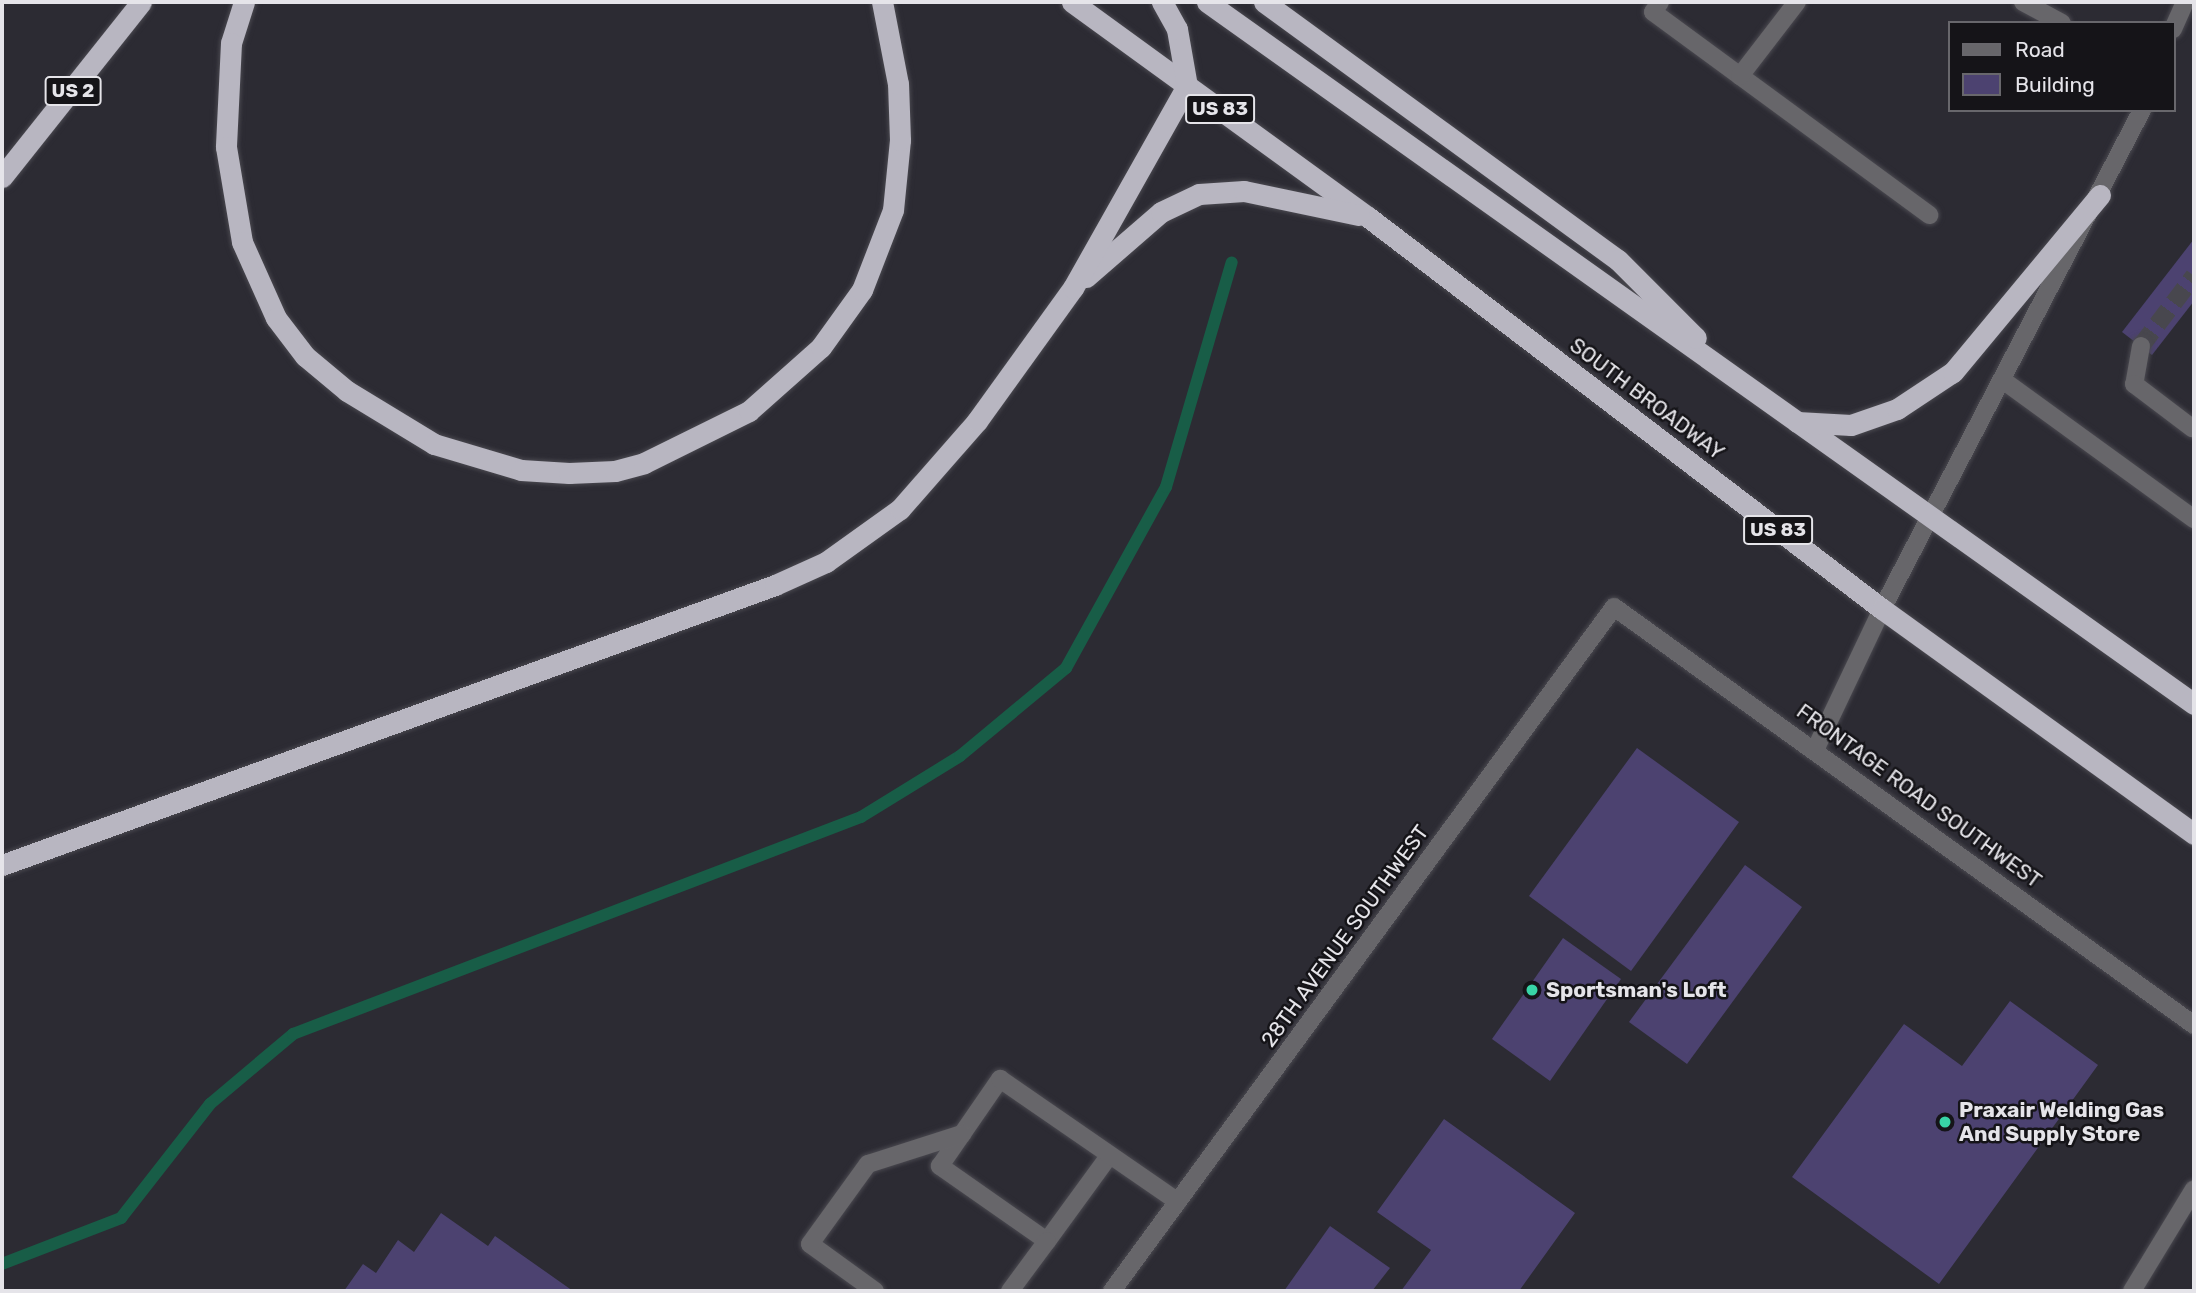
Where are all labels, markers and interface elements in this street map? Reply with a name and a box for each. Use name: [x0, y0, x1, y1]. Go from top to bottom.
legend: [1948, 21, 2175, 112]
text: Road: [2015, 37, 2065, 62]
text: Building: [2015, 72, 2095, 97]
road number: US 2: [43, 76, 103, 106]
road number: US 83: [1185, 94, 1255, 124]
street label: SOUTH BROADWAY: [1565, 333, 1729, 465]
road number: US 83: [1743, 514, 1813, 545]
street label: FRONTAGE ROAD SOUTHWEST: [1792, 699, 2046, 893]
street label: 28TH AVENUE SOUTHWEST: [1256, 820, 1434, 1052]
place label: Sportsman's Loft: [1546, 977, 1727, 1003]
marker: Sportsman's Loft: [1524, 982, 1540, 998]
place label: Praxair Welding Gas And Supply Store: [1959, 1097, 2165, 1147]
marker: Praxair Welding Gas And Supply Store: [1937, 1114, 1953, 1130]

